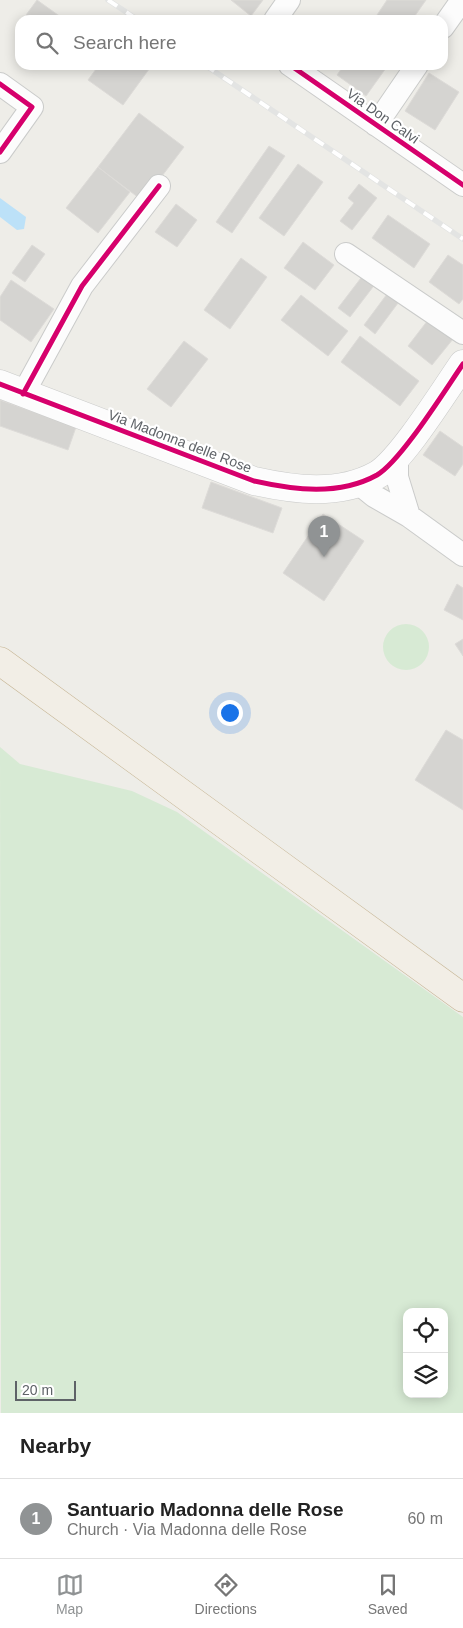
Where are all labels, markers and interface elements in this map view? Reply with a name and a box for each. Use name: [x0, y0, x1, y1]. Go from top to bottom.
search box: [15, 15, 448, 70]
icon: search: [33, 29, 61, 57]
text: Search here: [73, 32, 177, 53]
street label: Via Don Calvi: [344, 85, 422, 147]
street label: Via Madonna delle Rose: [106, 406, 254, 476]
pin: 1: [308, 516, 340, 557]
your location: [217, 700, 243, 726]
map controls: [403, 1308, 448, 1398]
button: locate: [403, 1308, 448, 1353]
button: layers: [403, 1353, 448, 1398]
scale bar: [15, 1378, 76, 1401]
text: 20 m: [22, 1382, 53, 1398]
text: Nearby: [20, 1434, 91, 1457]
text: Santuario Madonna delle Rose: [67, 1499, 344, 1520]
text: 1: [32, 1510, 40, 1527]
text: 60 m: [407, 1510, 443, 1527]
text: Church · Via Madonna delle Rose: [67, 1521, 307, 1538]
tab: Map: [56, 1571, 84, 1617]
tab: Directions: [195, 1571, 257, 1617]
tab: Saved: [368, 1571, 407, 1617]

